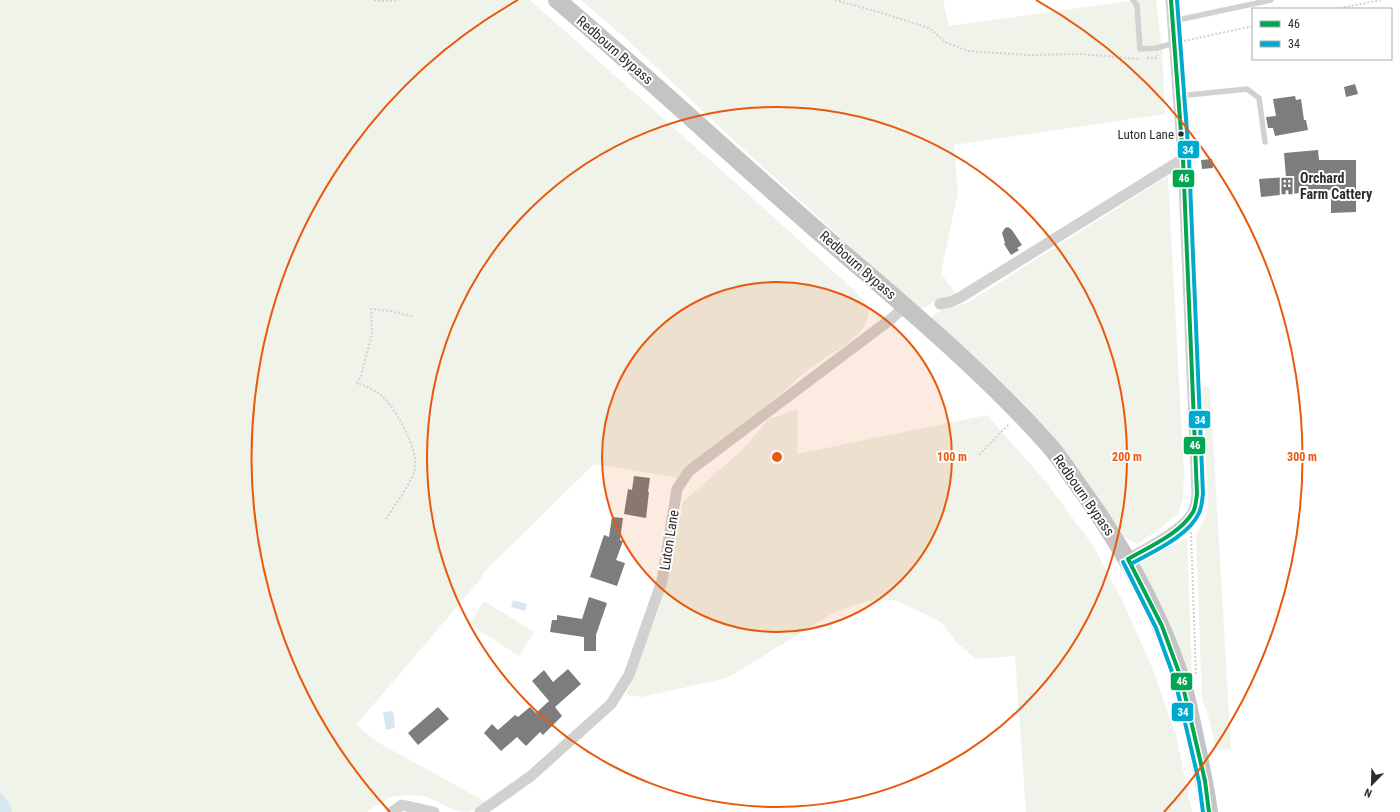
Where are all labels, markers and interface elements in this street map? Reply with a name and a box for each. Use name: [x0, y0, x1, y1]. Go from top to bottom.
legend: [1252, 8, 1392, 60]
street label: Redbourn Bypass: [574, 13, 656, 87]
text: 46: [1288, 17, 1300, 31]
text: 34: [1288, 37, 1300, 51]
place label: Luton Lane: [1117, 127, 1174, 142]
marker: Luton Lane: [1176, 129, 1186, 139]
line badge: 34: [1177, 140, 1200, 159]
text: 34: [1182, 144, 1194, 157]
line badge: 46: [1172, 169, 1195, 188]
place label: Orchard Farm Cattery: [1300, 170, 1373, 202]
text: 46: [1178, 172, 1190, 185]
building icon: Orchard Farm Cattery: [1277, 176, 1297, 196]
street label: Redbourn Bypass: [817, 228, 899, 302]
line badge: 34: [1188, 410, 1211, 429]
text: 34: [1194, 414, 1206, 427]
line badge: 46: [1183, 436, 1206, 455]
text: 46: [1189, 439, 1201, 452]
centre of rings: [770, 450, 784, 464]
text: 100 m: [937, 450, 967, 464]
text: 200 m: [1112, 450, 1142, 464]
text: 300 m: [1287, 450, 1317, 464]
street label: Redbourn Bypass: [1050, 451, 1118, 539]
street label: Luton Lane: [656, 508, 682, 571]
line badge: 46: [1170, 672, 1193, 691]
text: 46: [1176, 675, 1188, 688]
line badge: 34: [1171, 702, 1194, 722]
text: 34: [1177, 706, 1189, 719]
north arrow: [1352, 764, 1392, 804]
text: N: [1362, 785, 1374, 800]

